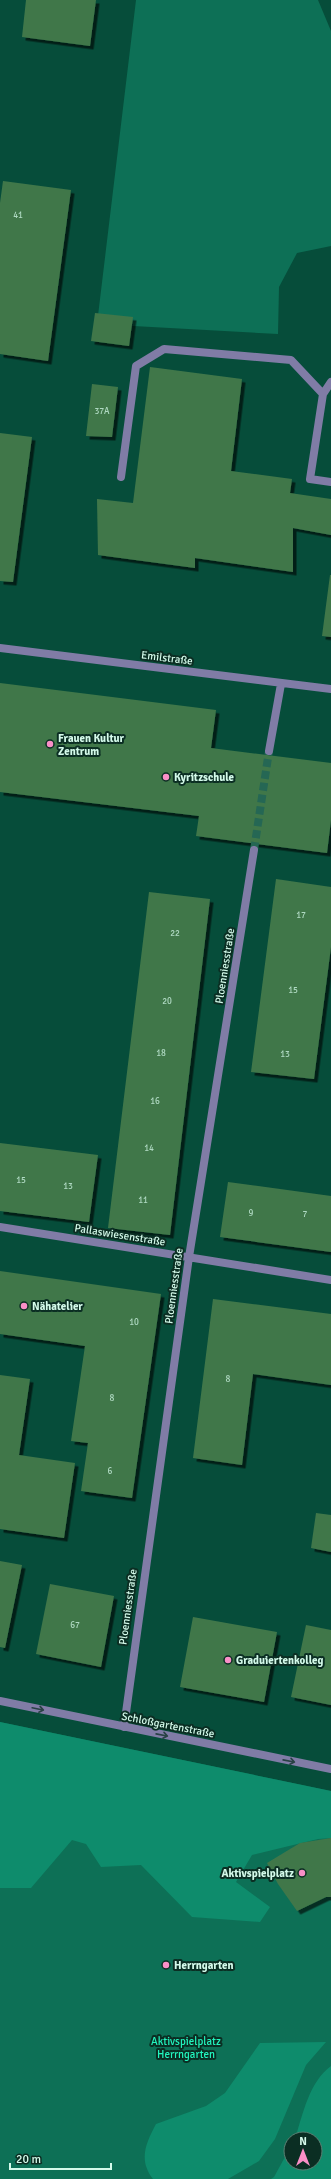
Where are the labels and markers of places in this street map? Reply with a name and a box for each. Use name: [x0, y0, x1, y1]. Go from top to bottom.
place label: Frauen Kultur Zentrum: [58, 732, 125, 758]
marker: Frauen Kultur Zentrum: [45, 739, 55, 749]
place label: Kyritzschule: [174, 771, 235, 784]
marker: Kyritzschule: [161, 772, 171, 782]
place label: Nähatelier: [32, 1300, 83, 1313]
marker: Nähatelier: [19, 1301, 29, 1311]
place label: Graduiertenkolleg: [236, 1654, 323, 1667]
marker: Graduiertenkolleg: [223, 1655, 233, 1665]
place label: Aktivspielplatz: [221, 1867, 294, 1880]
marker: Aktivspielplatz: [297, 1868, 307, 1878]
place label: Herrngarten: [174, 1959, 234, 1972]
marker: Herrngarten: [161, 1960, 171, 1970]

